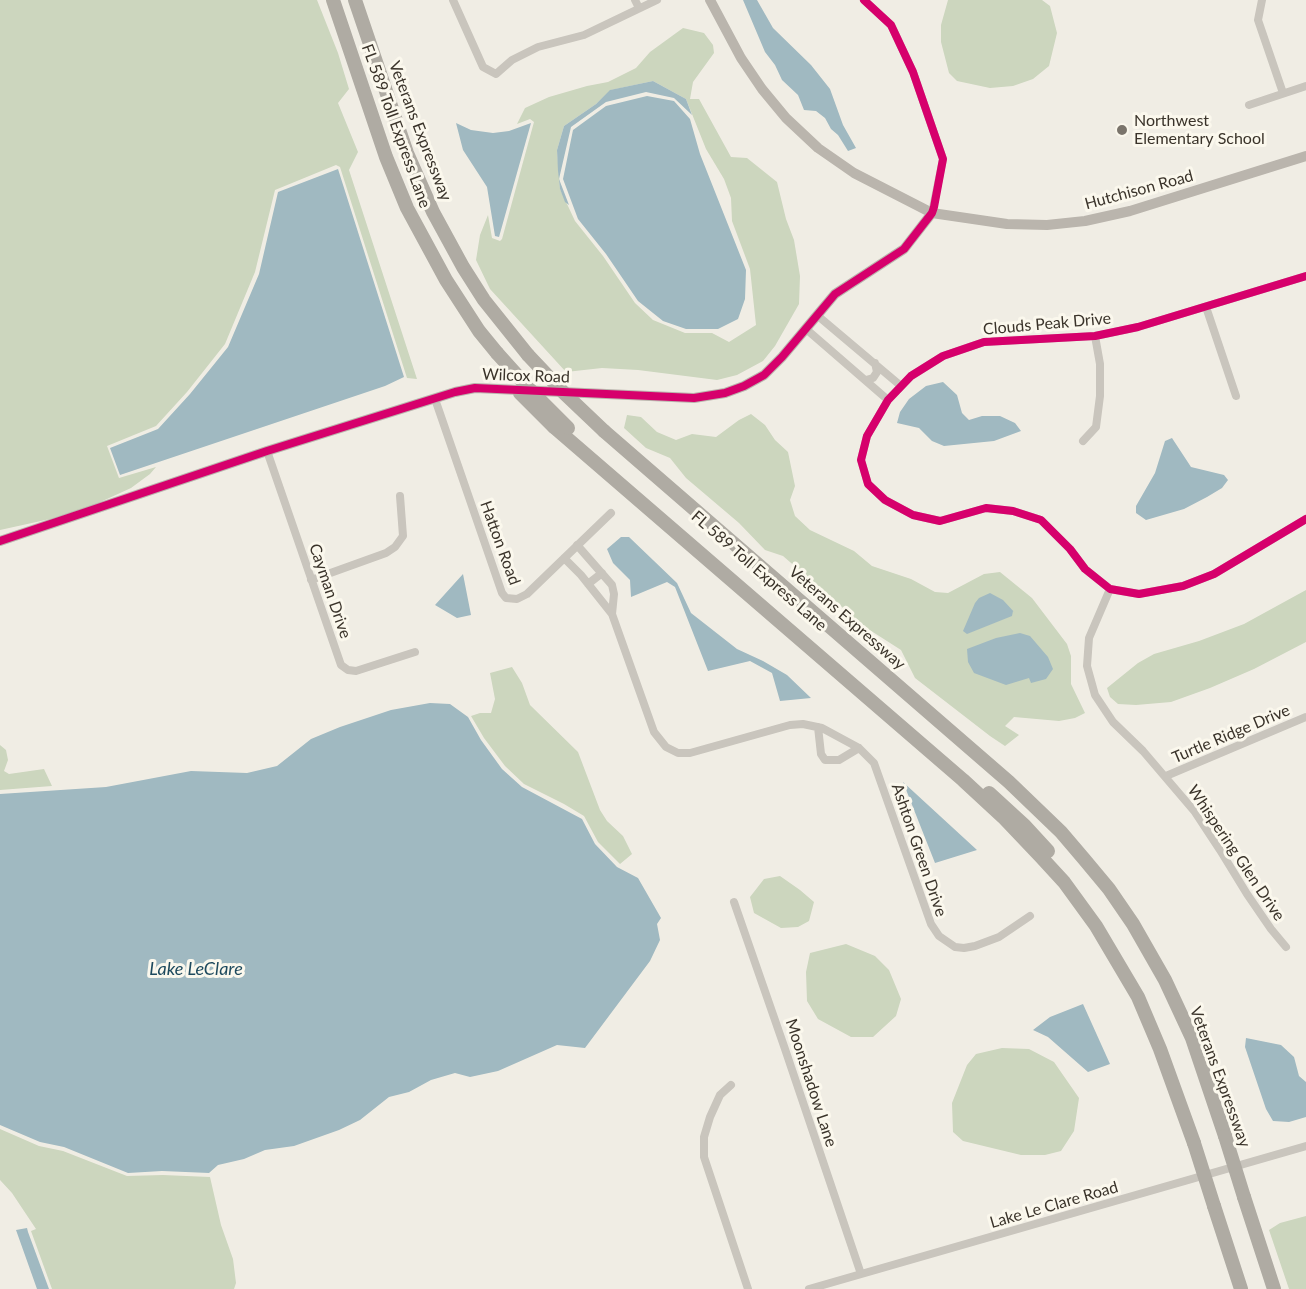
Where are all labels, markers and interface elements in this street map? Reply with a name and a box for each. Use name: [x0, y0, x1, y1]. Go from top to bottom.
street label: FL 589 Toll Express Lane: [357, 41, 435, 211]
street label: Veterans Expressway: [384, 58, 456, 204]
place label: Northwest Elementary School: [1134, 111, 1265, 149]
marker: Northwest Elementary School: [1115, 123, 1129, 137]
street label: Hutchison Road: [1083, 166, 1195, 214]
street label: Clouds Peak Drive: [982, 309, 1112, 339]
street label: Wilcox Road: [482, 365, 570, 387]
street label: Hatton Road: [476, 498, 524, 588]
street label: FL 589 Toll Express Lane: [687, 507, 831, 635]
street label: Cayman Drive: [305, 541, 355, 641]
street label: Veterans Expressway: [785, 562, 909, 674]
street label: Turtle Ridge Drive: [1169, 701, 1293, 767]
street label: Ashton Green Drive: [887, 781, 951, 919]
street label: Whispering Glen Drive: [1183, 781, 1289, 925]
water label: Lake LeClare: [149, 958, 243, 980]
street label: Veterans Expressway: [1186, 1004, 1254, 1150]
street label: Moonshadow Lane: [781, 1016, 841, 1150]
street label: Lake Le Clare Road: [988, 1178, 1120, 1232]

